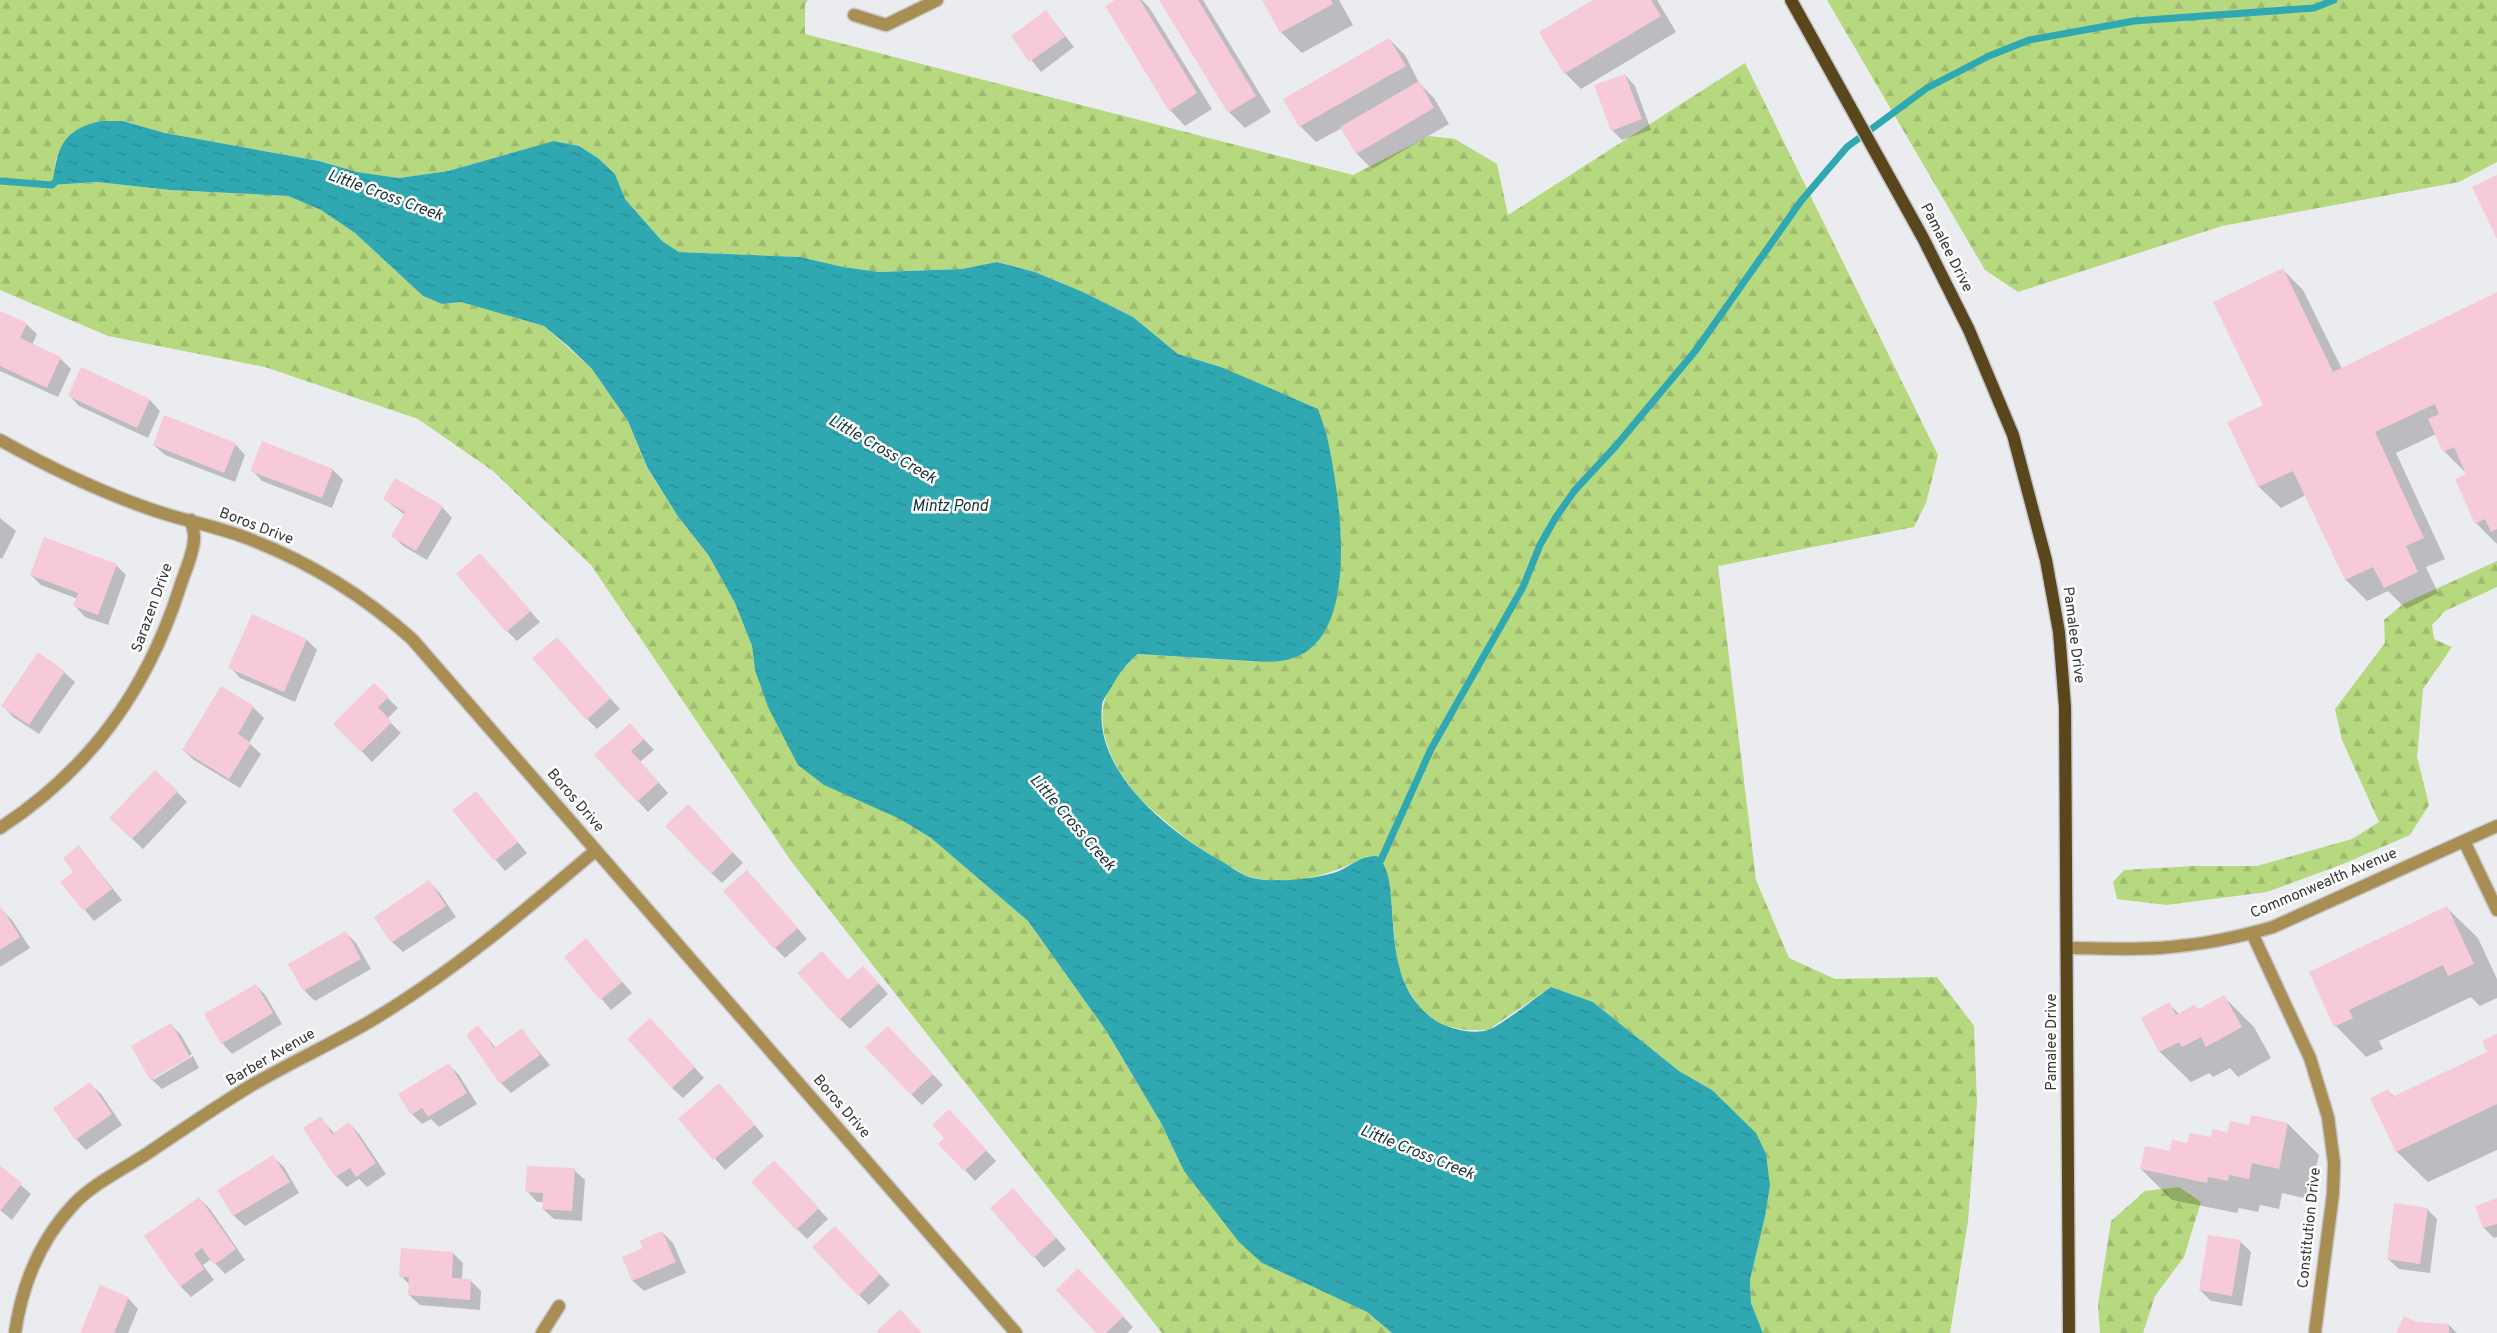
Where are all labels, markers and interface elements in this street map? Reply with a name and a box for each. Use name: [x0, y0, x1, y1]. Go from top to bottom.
water label: Little Cross Creek: [325, 166, 446, 226]
street label: Pamalee Drive: [1915, 200, 1977, 296]
water label: Little Cross Creek: [825, 411, 940, 489]
water label: Mintz Pond: [912, 497, 989, 517]
street label: Boros Drive: [216, 504, 296, 550]
street label: Sarazen Drive: [128, 561, 178, 655]
street label: Pamalee Drive: [2058, 586, 2088, 684]
street label: Boros Drive: [542, 765, 608, 837]
water label: Little Cross Creek: [1025, 771, 1120, 876]
street label: Commonwealth Avenue: [2248, 844, 2400, 924]
street label: Pamalee Drive: [2043, 993, 2062, 1091]
street label: Barber Avenue: [223, 1025, 319, 1091]
street label: Boros Drive: [808, 1071, 874, 1143]
water label: Little Cross Creek: [1357, 1121, 1478, 1185]
street label: Constitution Drive: [2294, 1167, 2326, 1289]

